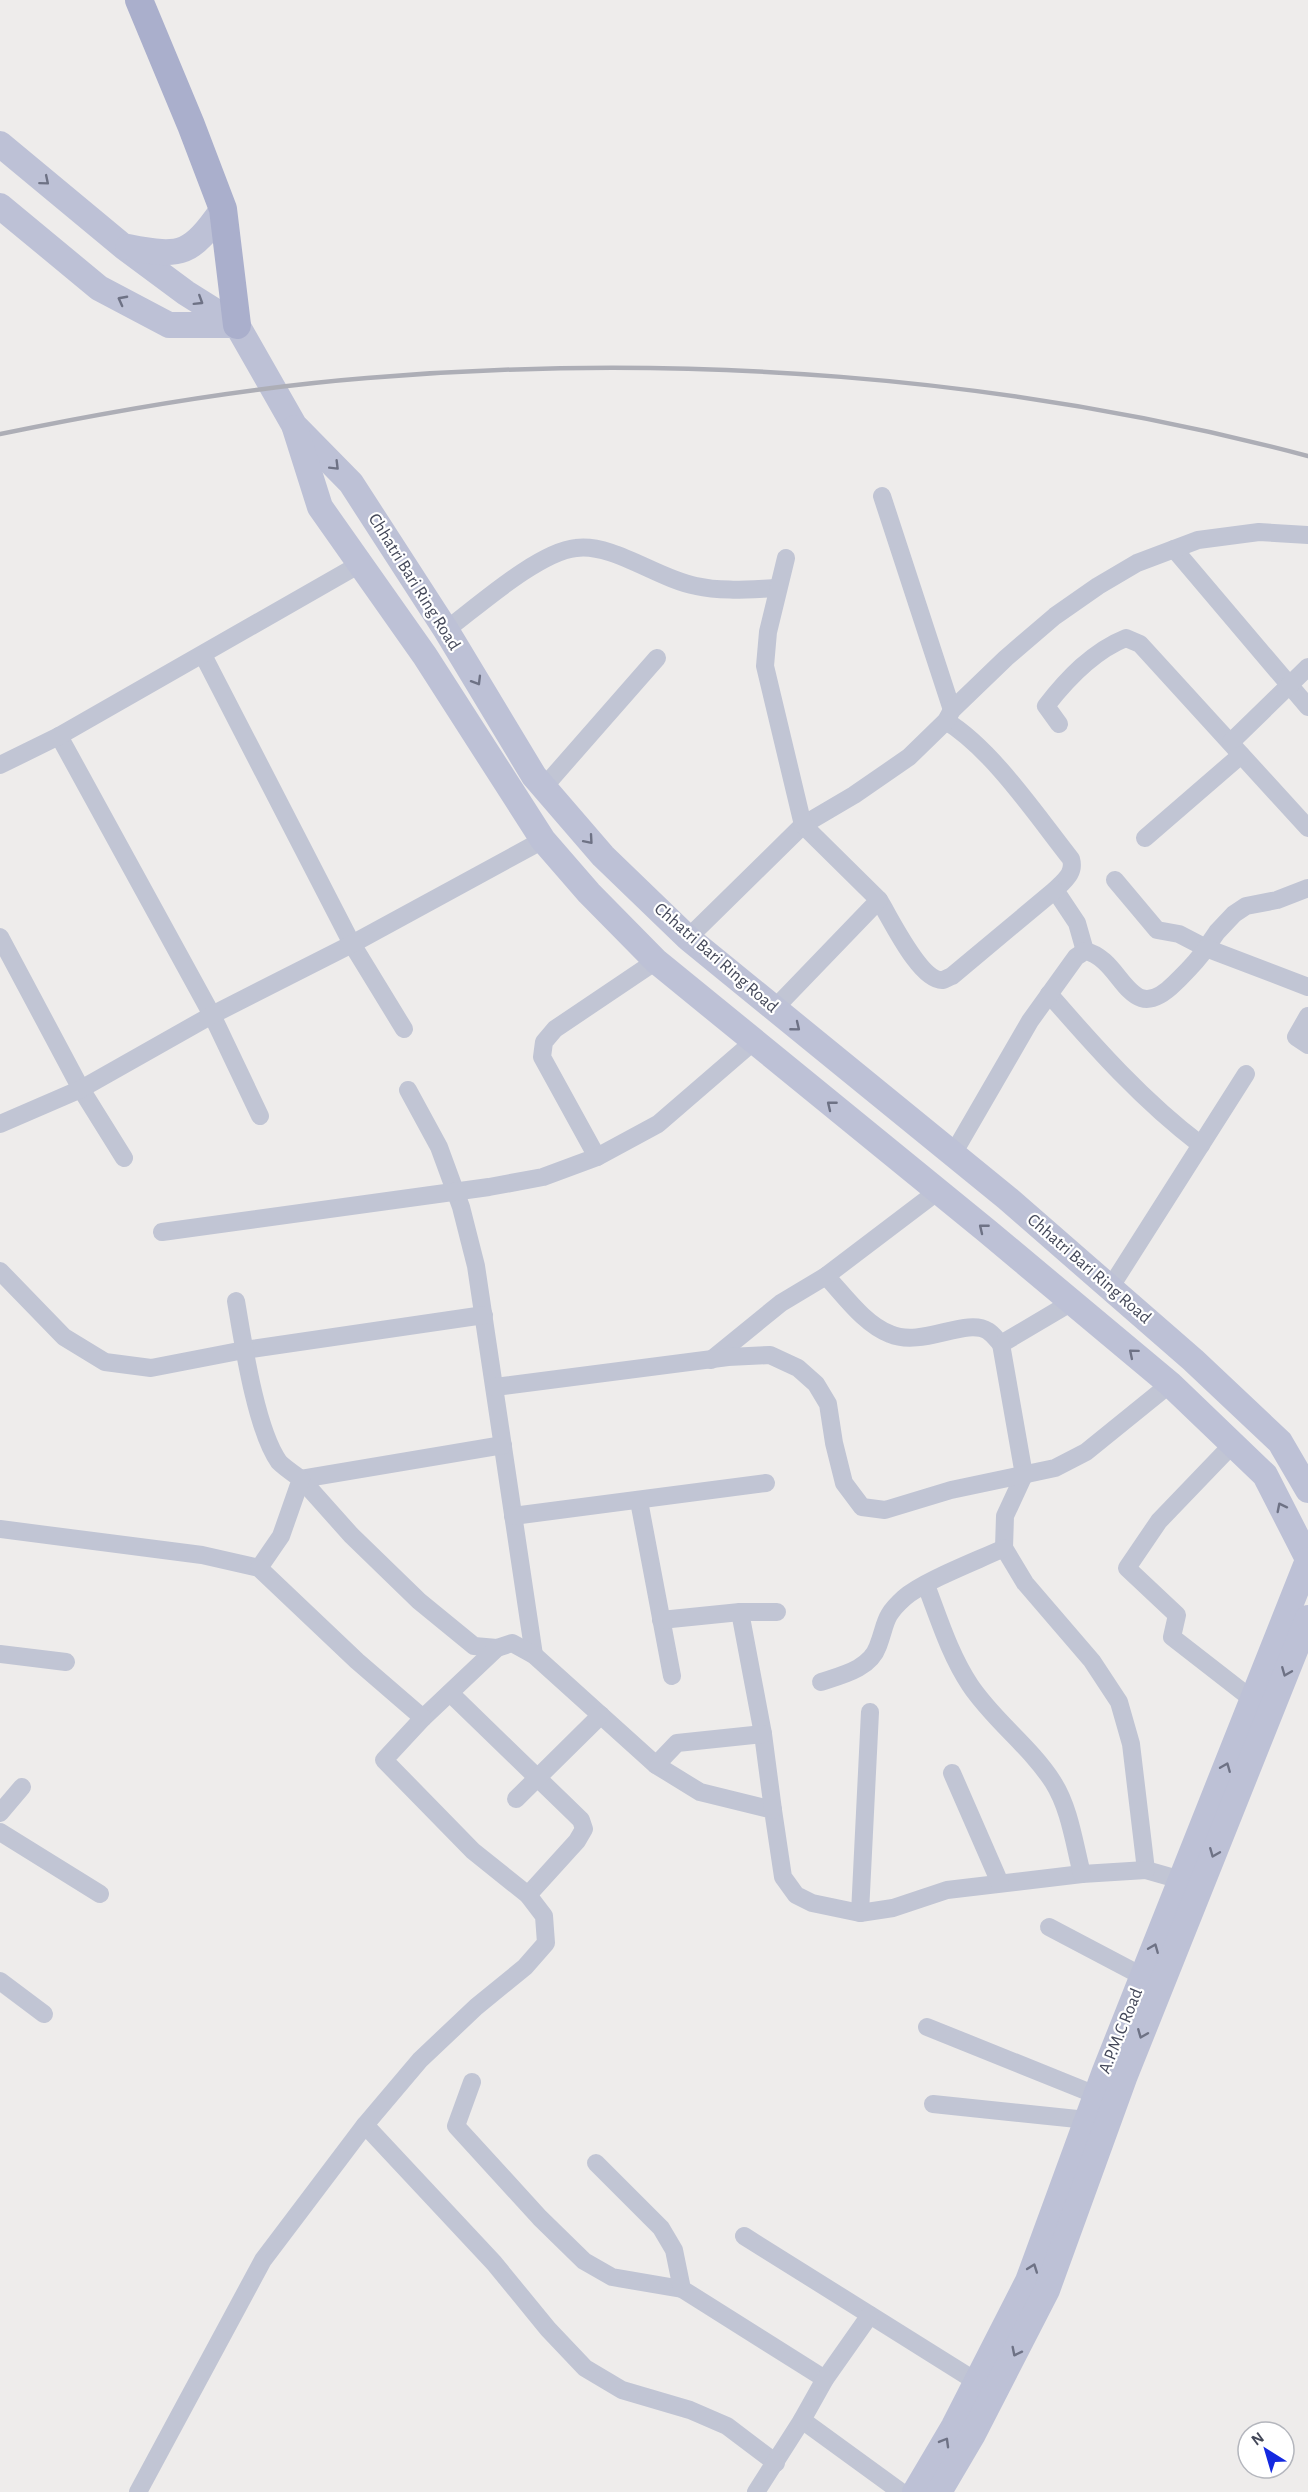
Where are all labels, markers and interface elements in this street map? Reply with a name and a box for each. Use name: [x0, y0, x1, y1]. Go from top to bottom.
one-way arrow: [38, 174, 49, 185]
one-way arrow: [193, 294, 203, 306]
one-way arrow: [118, 296, 128, 307]
one-way arrow: [328, 460, 339, 470]
street label: Chhatri Bari Ring Road: [365, 510, 463, 654]
one-way arrow: [469, 675, 481, 685]
one-way arrow: [582, 833, 593, 844]
street label: Chhatri Bari Ring Road: [651, 900, 781, 1016]
one-way arrow: [789, 1019, 800, 1030]
one-way arrow: [827, 1101, 838, 1112]
street label: Chhatri Bari Ring Road: [1024, 1211, 1154, 1327]
one-way arrow: [979, 1224, 990, 1235]
one-way arrow: [1128, 1349, 1139, 1360]
one-way arrow: [1277, 1502, 1289, 1513]
one-way arrow: [1281, 1666, 1293, 1677]
one-way arrow: [1219, 1762, 1231, 1773]
one-way arrow: [1209, 1847, 1221, 1858]
one-way arrow: [1147, 1943, 1159, 1954]
street label: A.P.M.C Road: [1096, 1986, 1146, 2076]
one-way arrow: [1137, 2028, 1149, 2039]
one-way arrow: [1026, 2263, 1038, 2274]
one-way arrow: [1012, 2345, 1023, 2356]
north arrow: [1236, 2420, 1296, 2480]
text: N: [1248, 2429, 1267, 2449]
one-way arrow: [937, 2438, 949, 2448]

